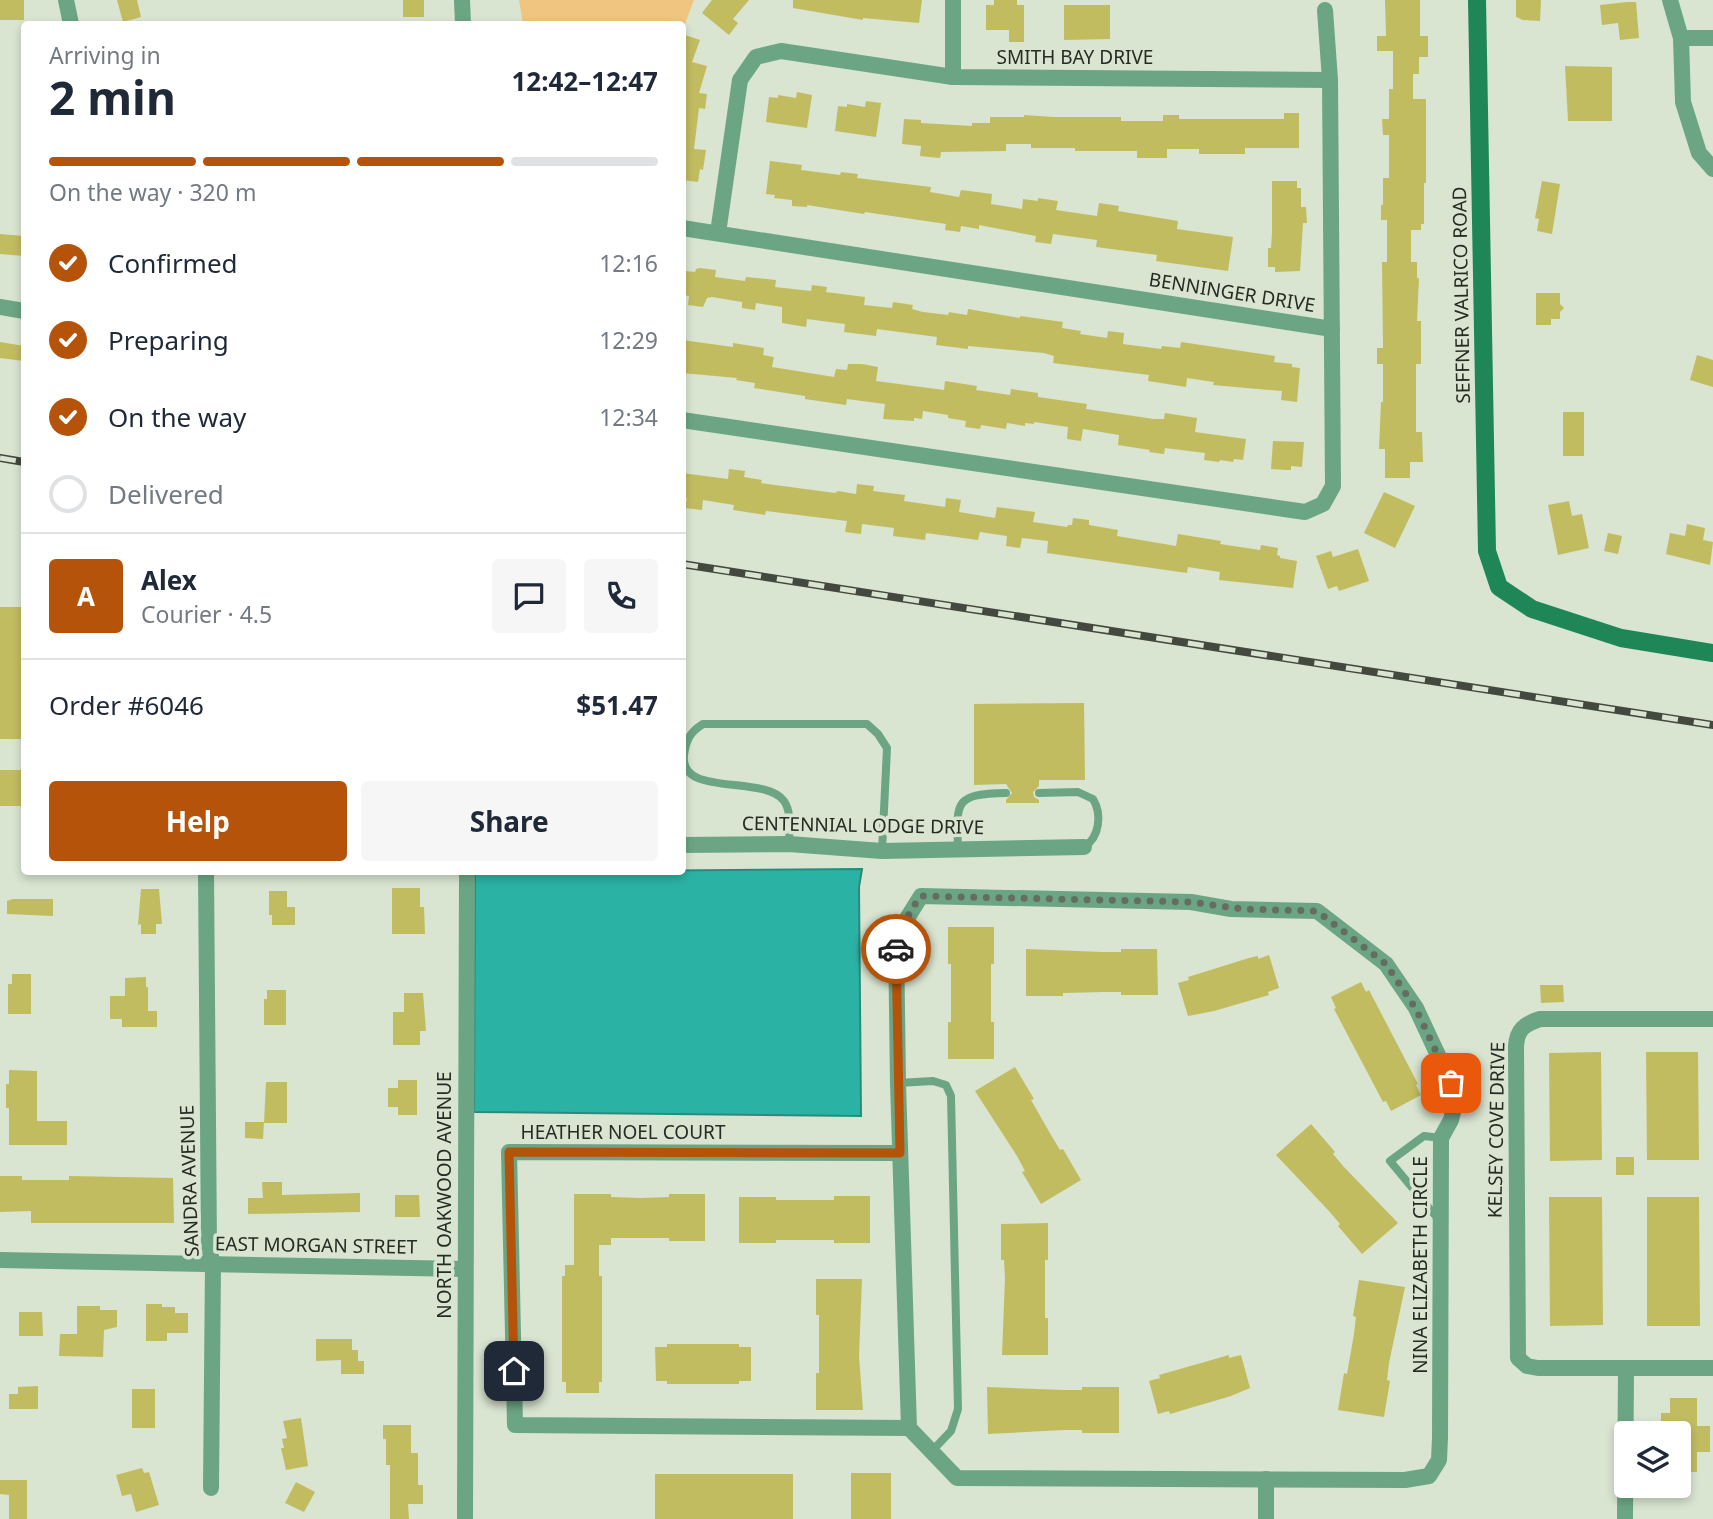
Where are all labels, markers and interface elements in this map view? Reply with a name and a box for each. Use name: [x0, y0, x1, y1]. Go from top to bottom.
text: Arriving in: [49, 39, 161, 71]
street label: SMITH BAY DRIVE: [997, 44, 1153, 70]
text: 12:42–12:47: [511, 63, 658, 99]
text: 2 min: [49, 66, 176, 128]
text: On the way · 320 m: [49, 176, 256, 208]
street label: SEFFNER VALRICO ROAD: [1446, 186, 1476, 404]
icon: check: [49, 244, 87, 282]
text: Confirmed: [108, 245, 238, 281]
text: 12:16: [599, 247, 658, 279]
street label: BENNINGER DRIVE: [1147, 266, 1317, 318]
icon: check: [49, 321, 87, 359]
text: Preparing: [108, 322, 229, 358]
text: 12:29: [599, 324, 658, 356]
icon: check: [49, 398, 87, 436]
text: On the way: [108, 399, 246, 435]
text: 12:34: [599, 401, 658, 433]
text: Delivered: [108, 476, 224, 512]
button: chat: [492, 559, 566, 633]
button: phone: [584, 559, 658, 633]
text: Alex: [141, 562, 197, 598]
text: A: [77, 578, 95, 614]
text: Courier · 4.5: [141, 598, 272, 630]
text: Order #6046: [49, 687, 204, 723]
text: $51.47: [576, 687, 658, 723]
button: Help: [49, 781, 347, 861]
button: Share: [361, 781, 658, 861]
street label: CENTENNIAL LODGE DRIVE: [742, 810, 984, 840]
courier: [861, 914, 931, 984]
icon: car: [877, 930, 915, 968]
street label: KELSEY COVE DRIVE: [1481, 1042, 1511, 1218]
pin: [1421, 1053, 1481, 1113]
icon: bag: [1432, 1064, 1470, 1102]
street label: NORTH OAKWOOD AVENUE: [431, 1071, 457, 1319]
street label: SANDRA AVENUE: [173, 1105, 205, 1257]
street label: HEATHER NOEL COURT: [521, 1119, 726, 1145]
street label: NINA ELIZABETH CIRCLE: [1407, 1156, 1433, 1374]
street label: EAST MORGAN STREET: [215, 1230, 418, 1260]
pin: [484, 1341, 544, 1401]
icon: home: [495, 1352, 533, 1390]
map controls: [1614, 1421, 1691, 1498]
button: layers: [1614, 1421, 1691, 1498]

